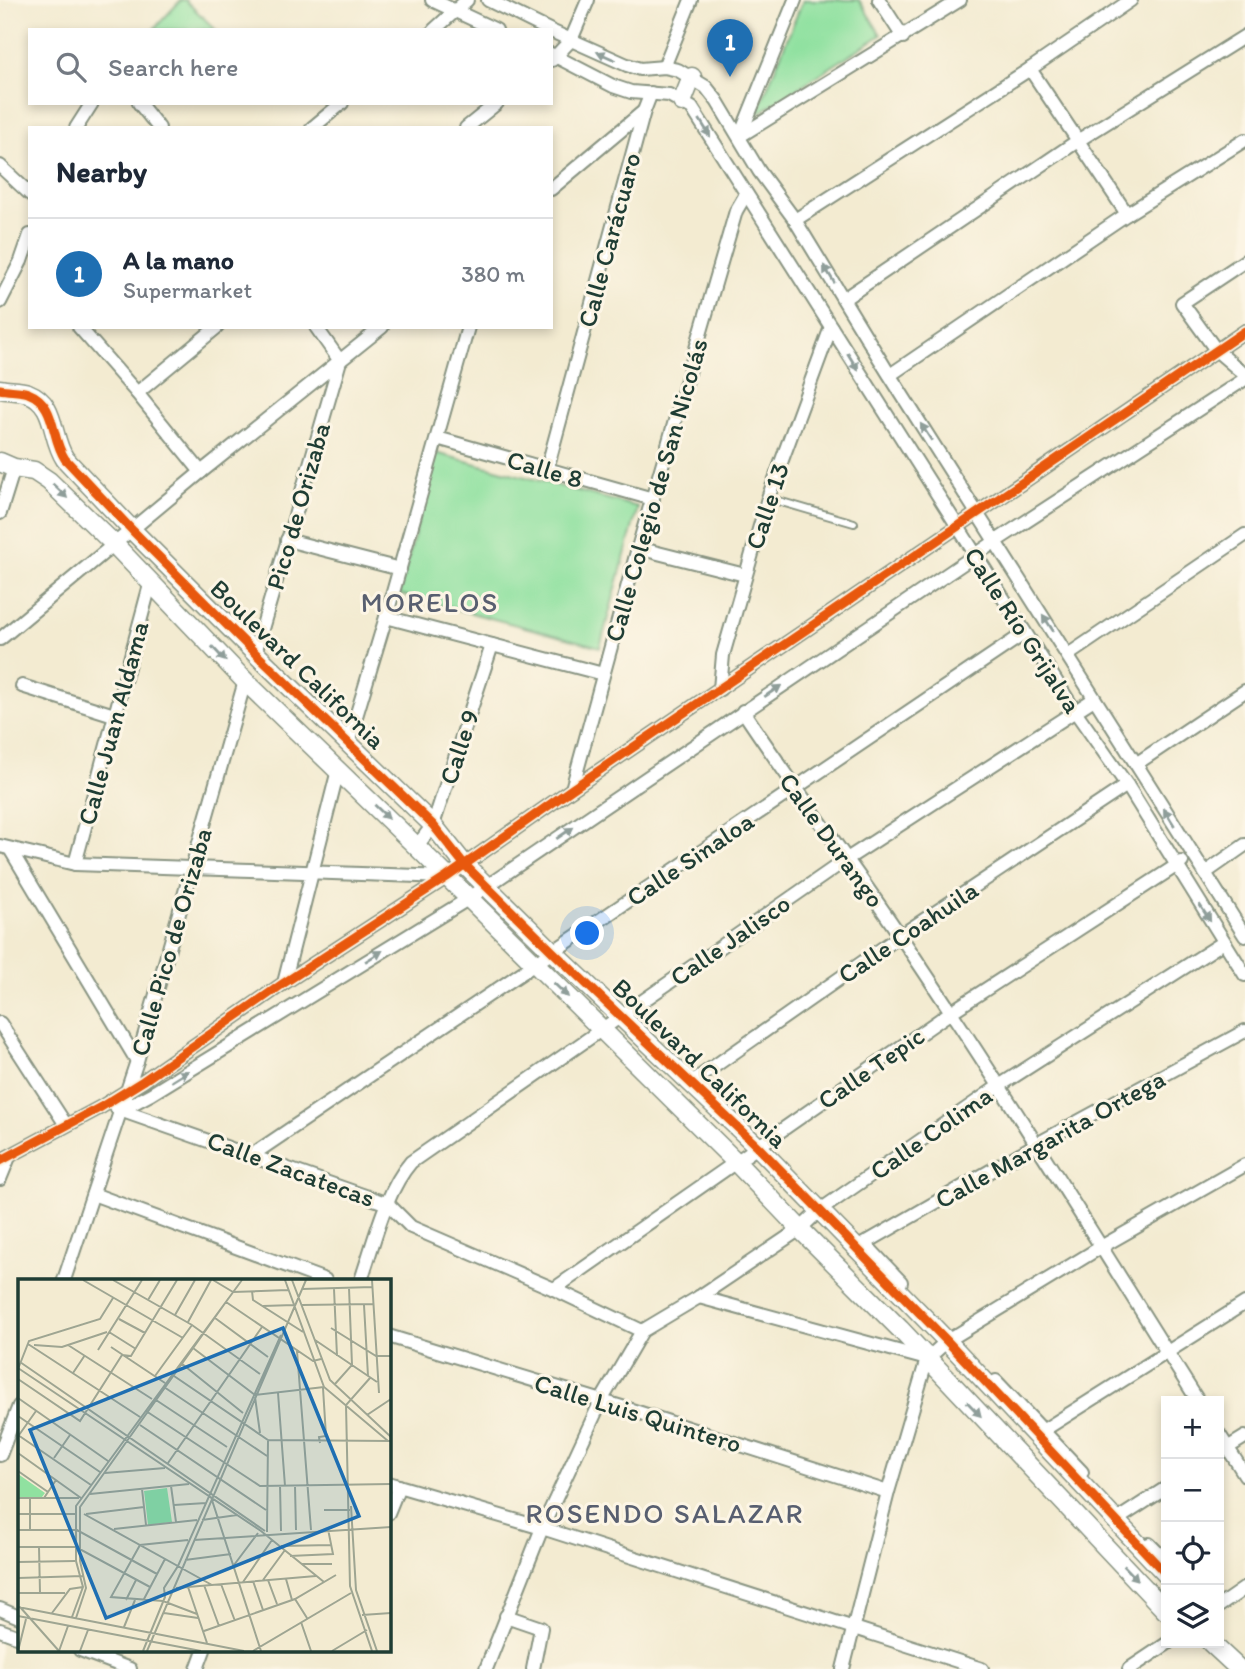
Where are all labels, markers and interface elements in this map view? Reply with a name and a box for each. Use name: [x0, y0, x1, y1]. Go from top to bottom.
pin: 1: [707, 19, 753, 77]
search box: [28, 28, 553, 105]
icon: search: [52, 48, 90, 86]
one-way arrow: [596, 50, 616, 62]
text: Search here: [108, 51, 238, 83]
one-way arrow: [698, 119, 711, 138]
street label: Calle Carácuaro: [570, 149, 648, 331]
text: Nearby: [56, 153, 147, 190]
text: A la mano: [123, 244, 234, 276]
text: 1: [74, 260, 84, 288]
text: 380 m: [461, 260, 525, 288]
one-way arrow: [823, 265, 836, 284]
text: Supermarket: [123, 276, 252, 304]
street label: Calle Colegio de San Nicolás: [597, 335, 715, 645]
one-way arrow: [846, 352, 859, 371]
street label: Pico de Orizaba: [259, 418, 337, 593]
one-way arrow: [920, 422, 933, 441]
street label: Calle 8: [503, 443, 587, 495]
street label: Calle 13: [738, 459, 796, 553]
one-way arrow: [51, 483, 68, 500]
street label: Calle Río Grijalva: [957, 541, 1089, 720]
street label: Boulevard California: [204, 572, 393, 756]
district label: MORELOS: [361, 585, 499, 619]
one-way arrow: [1042, 614, 1055, 633]
street label: Calle Juan Aldama: [70, 617, 156, 828]
one-way arrow: [210, 645, 226, 662]
one-way arrow: [764, 684, 782, 698]
street label: Calle 9: [432, 706, 486, 788]
street label: Calle Durango: [772, 766, 892, 914]
one-way arrow: [373, 804, 390, 820]
street label: Calle Sinaloa: [620, 804, 760, 913]
one-way arrow: [1162, 807, 1175, 826]
street label: Calle Pico de Orizaba: [123, 824, 219, 1060]
one-way arrow: [556, 826, 574, 840]
street label: Calle Coahuila: [832, 873, 985, 991]
street label: Calle Jalisco: [664, 887, 796, 993]
one-way arrow: [1198, 903, 1211, 922]
your location: [570, 916, 604, 950]
one-way arrow: [365, 950, 384, 963]
street label: Boulevard California: [606, 971, 795, 1155]
one-way arrow: [552, 981, 569, 997]
street label: Calle Tepic: [811, 1020, 931, 1116]
street label: Calle Margarita Ortega: [929, 1062, 1171, 1216]
one-way arrow: [171, 1069, 190, 1082]
street label: Calle Colima: [864, 1079, 998, 1187]
street label: Calle Zacatecas: [203, 1124, 379, 1214]
inset map: [18, 1279, 390, 1652]
street label: Calle Luis Quintero: [531, 1366, 745, 1460]
map controls: [1161, 1396, 1224, 1648]
button: +: [1161, 1396, 1224, 1459]
one-way arrow: [966, 1400, 983, 1417]
button: −: [1161, 1459, 1224, 1522]
district label: ROSENDO SALAZAR: [526, 1496, 804, 1530]
button: locate: [1161, 1522, 1224, 1585]
one-way arrow: [1122, 1565, 1139, 1582]
button: layers: [1161, 1585, 1224, 1648]

